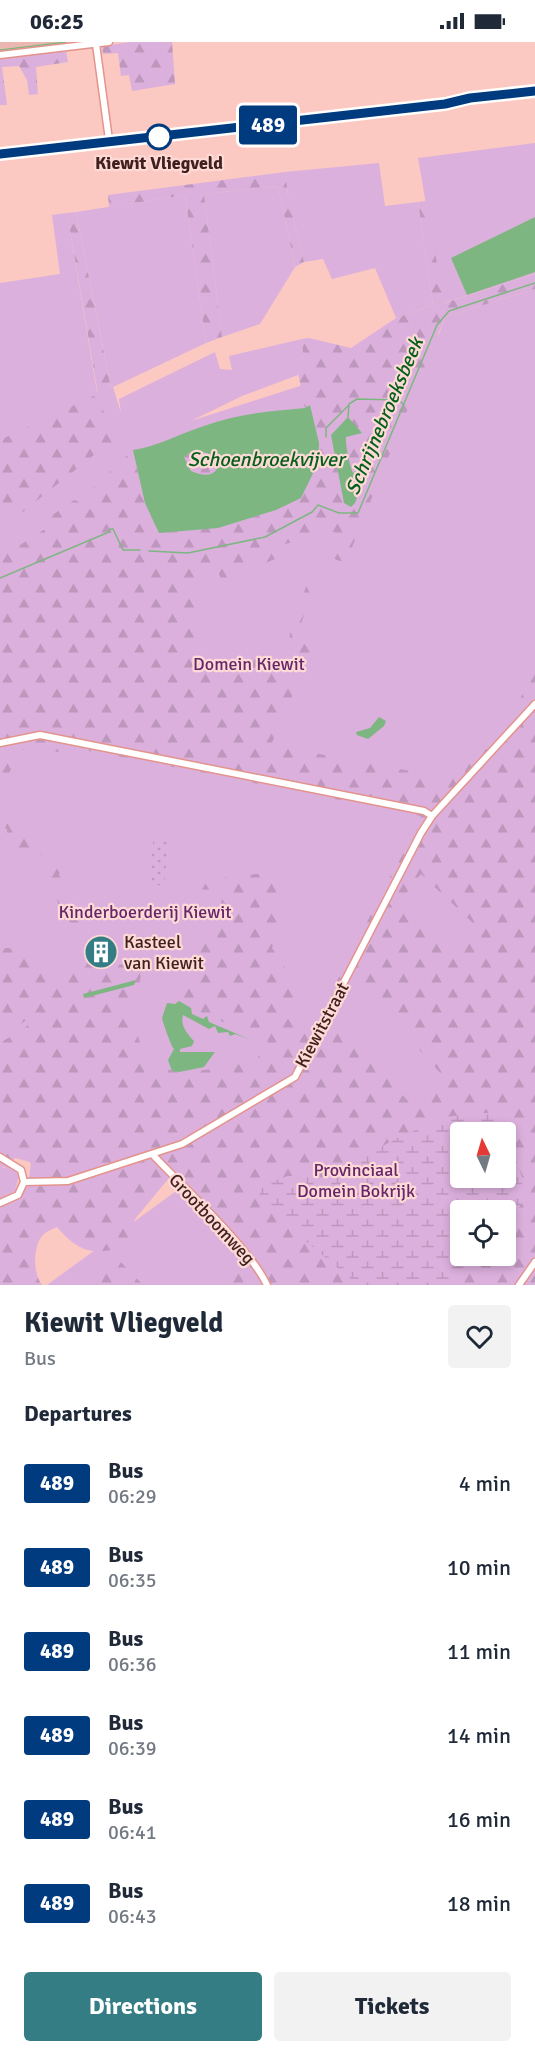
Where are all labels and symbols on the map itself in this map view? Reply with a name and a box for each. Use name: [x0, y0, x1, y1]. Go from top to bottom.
line badge: 489: [234, 106, 302, 145]
marker: Kiewit Vliegveld: [146, 124, 172, 150]
place label: Kiewit Vliegveld: [95, 152, 223, 174]
water label: Schrijnebroeksbeek: [340, 332, 430, 499]
water label: Schoenbroekvijver: [188, 447, 347, 472]
park label: Domein Kiewit: [193, 653, 305, 675]
park label: Kinderboerderij Kiewit: [59, 901, 231, 923]
place label: Kasteel van Kiewit: [124, 931, 204, 974]
building icon: Kasteel van Kiewit: [83, 934, 119, 970]
street label: Kiewitstraat: [290, 978, 354, 1072]
north arrow: [450, 1122, 516, 1188]
park label: Provinciaal Domein Bokrijk: [297, 1159, 415, 1202]
street label: Grootboomweg: [164, 1169, 260, 1269]

